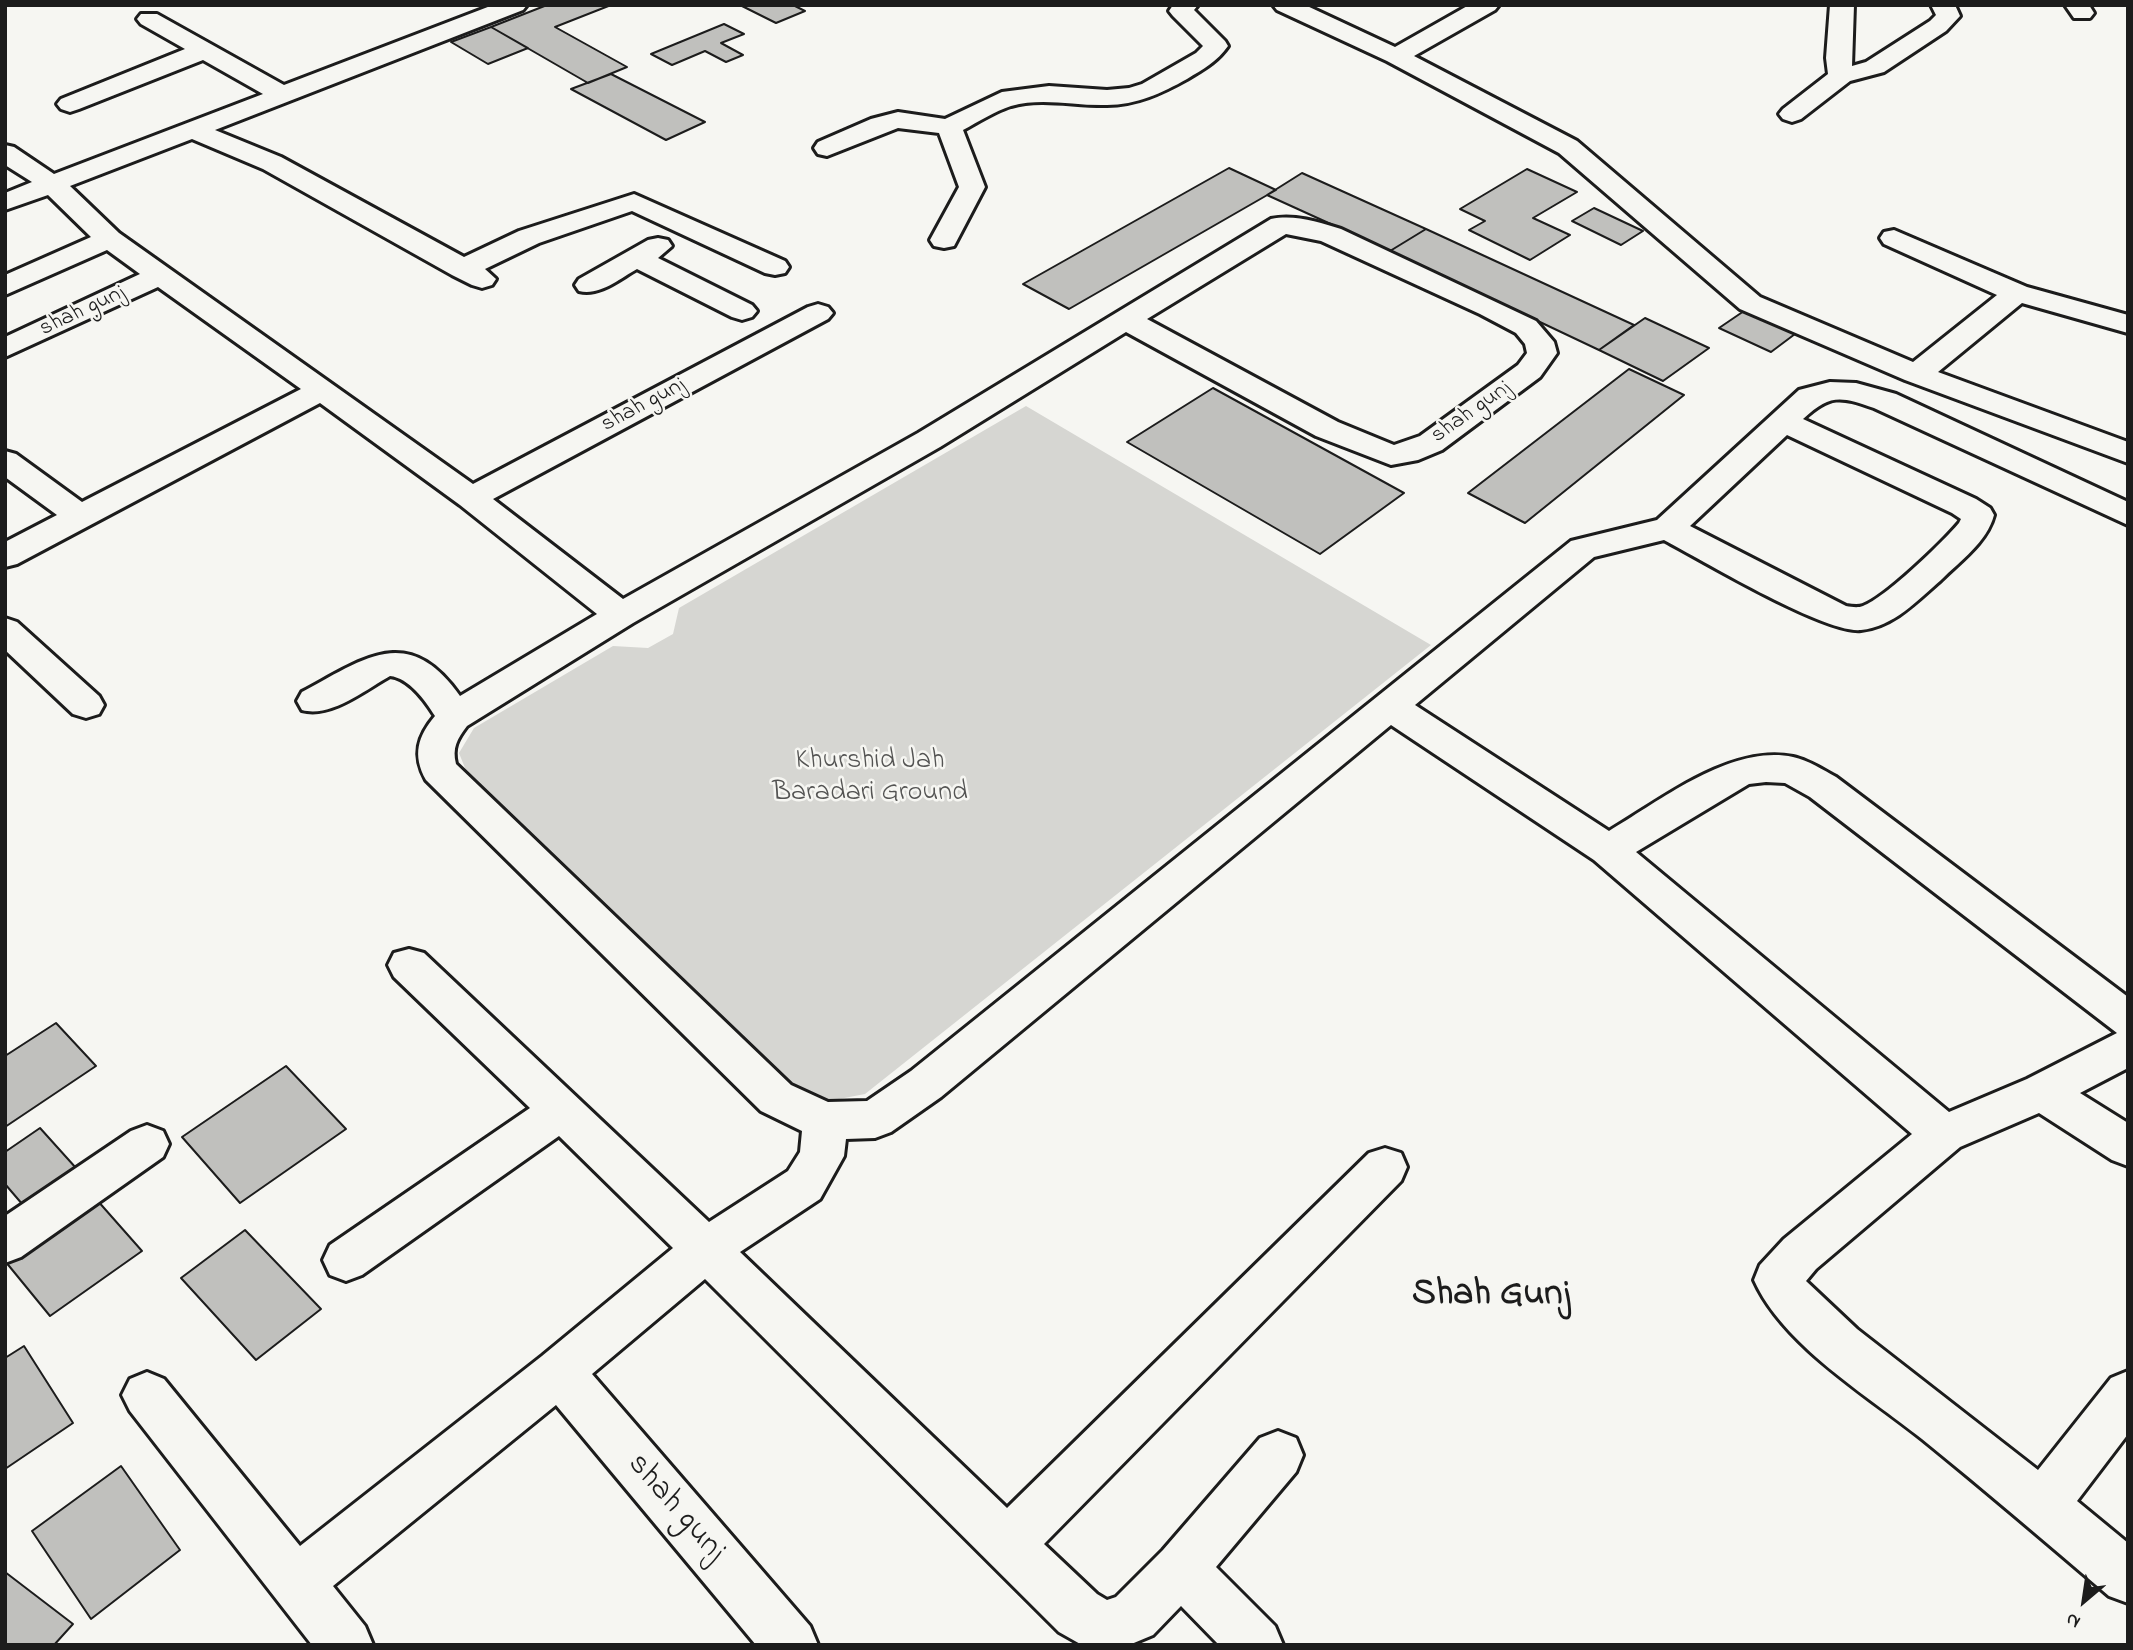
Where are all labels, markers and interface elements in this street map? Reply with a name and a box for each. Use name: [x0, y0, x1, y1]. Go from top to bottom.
street label: shah gunj: [36, 280, 130, 344]
street label: shah gunj: [597, 372, 691, 440]
street label: shah gunj: [1427, 376, 1517, 450]
park label: Khurshid Jah Baradari Ground: [772, 745, 968, 811]
district label: Shah Gunj: [1412, 1275, 1570, 1319]
street label: shah gunj: [617, 1447, 733, 1571]
north arrow: [2049, 1566, 2119, 1636]
text: N: [2061, 1605, 2086, 1635]

